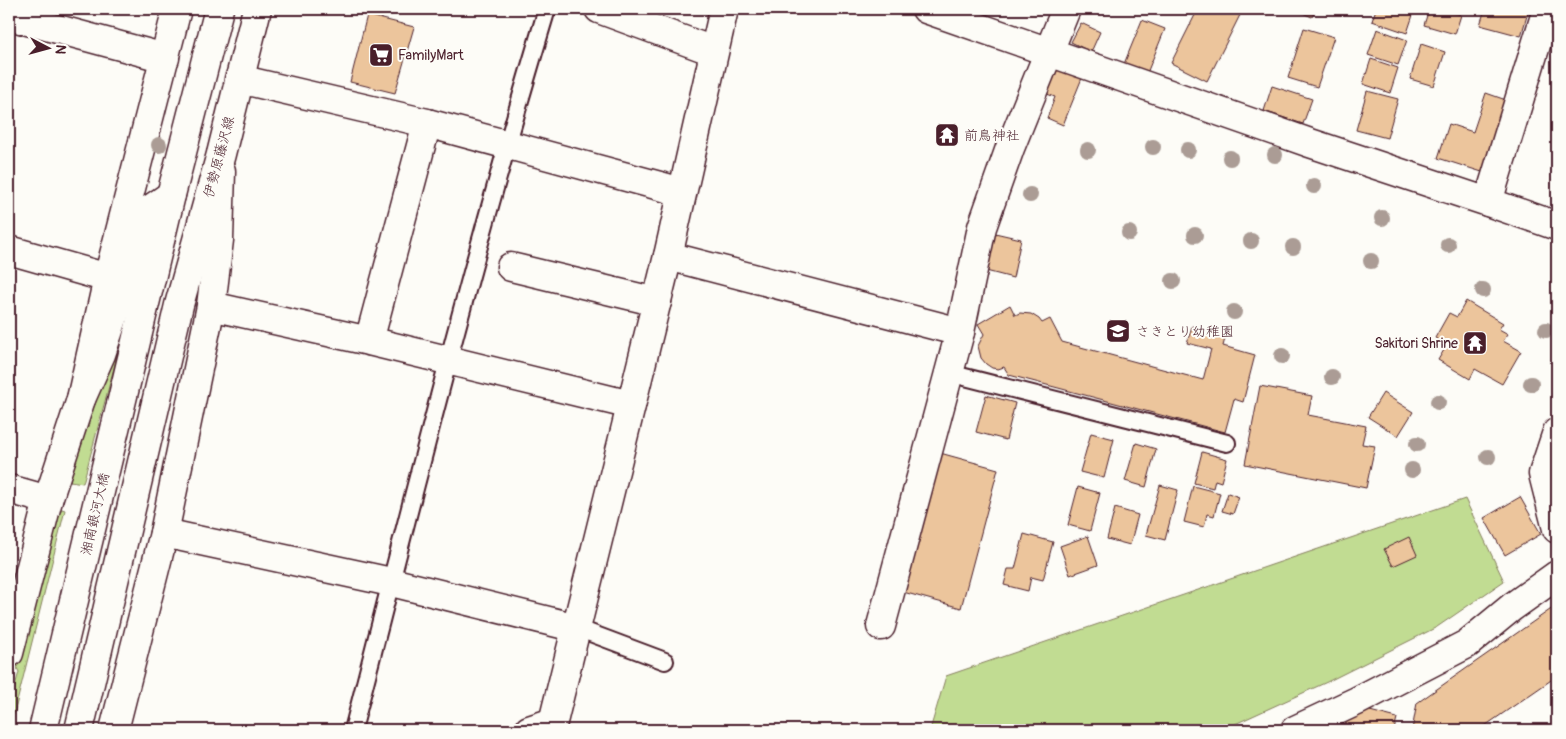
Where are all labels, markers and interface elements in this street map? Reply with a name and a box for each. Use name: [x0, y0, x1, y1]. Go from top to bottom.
north arrow: [22, 22, 72, 72]
supermarket icon: FamilyMart: [368, 42, 394, 68]
text: N: [51, 44, 69, 55]
place label: FamilyMart: [398, 47, 464, 64]
street label: 伊勢原藤沢線: [200, 114, 238, 200]
temple icon: 前鳥神社: [934, 122, 960, 148]
place label: 前鳥神社: [964, 127, 1020, 144]
school or university icon: さきとり幼稚園: [1105, 318, 1131, 344]
place label: さきとり幼稚園: [1136, 323, 1234, 340]
temple icon: Sakitori Shrine: [1462, 330, 1488, 356]
place label: Sakitori Shrine: [1374, 335, 1458, 352]
street label: 湘南銀河大橋: [77, 471, 113, 557]

